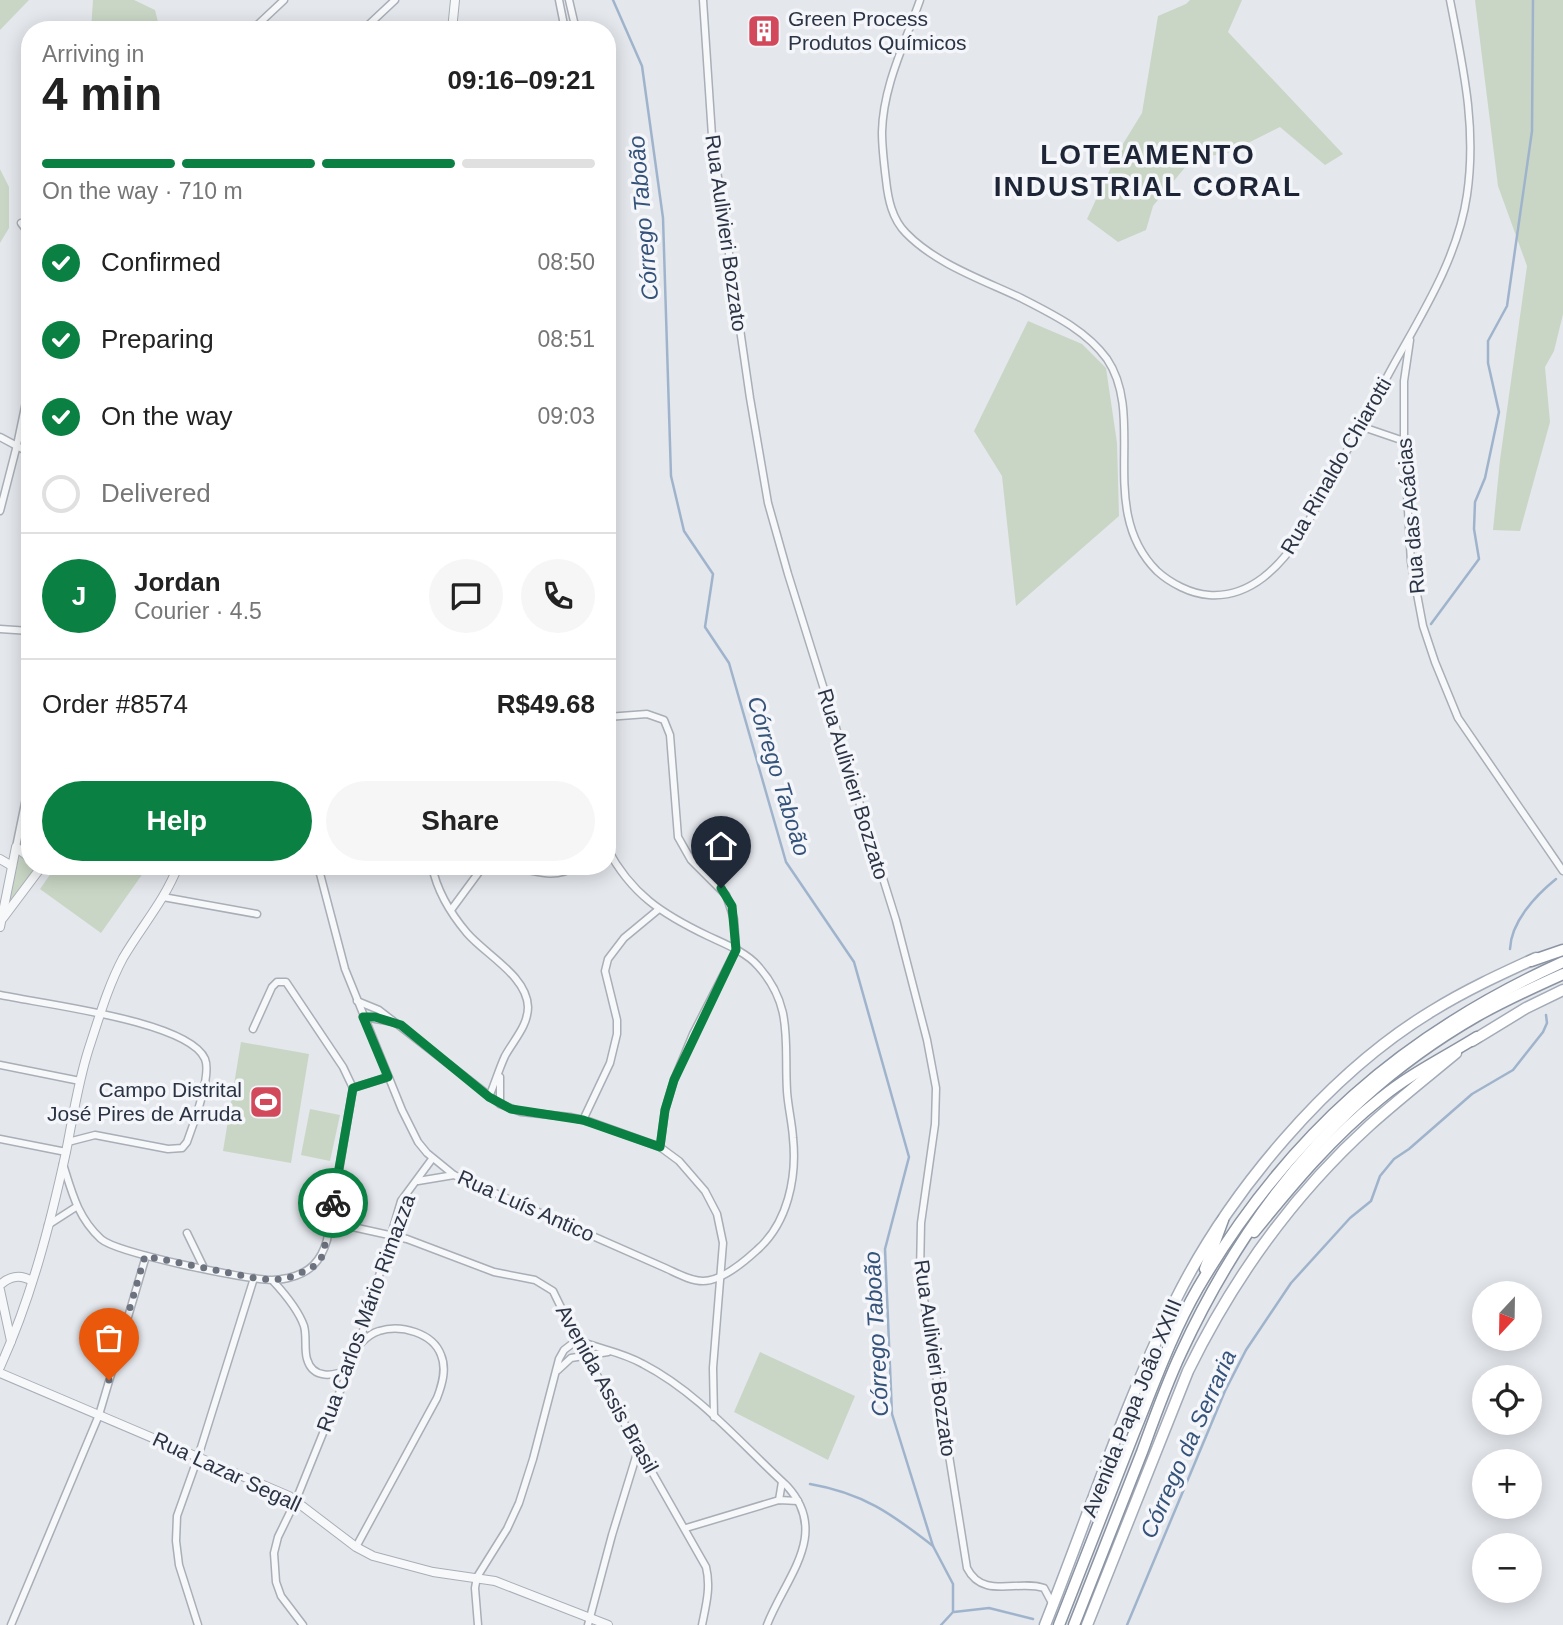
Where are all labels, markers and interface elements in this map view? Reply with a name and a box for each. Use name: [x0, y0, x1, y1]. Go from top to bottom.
place label: Green Process Produtos Químicos: [788, 7, 967, 54]
building icon: Green Process Produtos Químicos: [745, 12, 783, 50]
text: Arriving in: [42, 41, 144, 67]
text: 09:16–09:21: [448, 65, 595, 95]
text: 4 min: [42, 68, 162, 120]
street label: Rua Aulivieri Bozzato: [701, 133, 752, 333]
water label: Córrego Taboão: [623, 134, 663, 302]
district label: LOTEAMENTO INDUSTRIAL CORAL: [994, 139, 1302, 202]
text: On the way · 710 m: [42, 178, 243, 204]
icon: check: [42, 244, 80, 282]
text: Confirmed: [101, 247, 221, 277]
text: 08:50: [537, 249, 595, 275]
icon: check: [42, 321, 80, 359]
text: Preparing: [101, 324, 214, 354]
text: 08:51: [537, 326, 595, 352]
street label: Rua Rinaldo Chiarotti: [1276, 374, 1395, 558]
icon: check: [42, 398, 80, 436]
text: On the way: [101, 401, 233, 431]
text: 09:03: [537, 403, 595, 429]
street label: Rua das Acácias: [1392, 437, 1429, 595]
text: Delivered: [101, 478, 211, 508]
button: chat: [429, 559, 503, 633]
button: phone: [521, 559, 595, 633]
text: Jordan: [134, 567, 221, 597]
text: J: [72, 581, 86, 611]
text: Courier · 4.5: [134, 598, 262, 624]
street label: Rua Aulivieri Bozzato: [813, 686, 893, 882]
text: Order #8574: [42, 689, 188, 719]
text: R$49.68: [497, 689, 595, 719]
water label: Córrego Taboão: [742, 693, 816, 859]
button: Help: [42, 781, 312, 861]
button: Share: [326, 781, 595, 861]
pin: [691, 816, 751, 888]
icon: home: [702, 827, 740, 865]
place label: Campo Distrital José Pires de Arruda: [47, 1078, 242, 1125]
sports icon: Campo Distrital José Pires de Arruda: [247, 1083, 285, 1121]
street label: Rua Luís Antico: [454, 1165, 598, 1246]
courier: [298, 1168, 368, 1238]
icon: bike: [314, 1184, 352, 1222]
street label: Rua Carlos Mário Rimazza: [312, 1191, 419, 1435]
water label: Córrego Taboão: [859, 1251, 893, 1417]
street label: Rua Aulivieri Bozzato: [910, 1258, 961, 1458]
north arrow: [1472, 1281, 1542, 1351]
map controls: [1472, 1281, 1542, 1603]
street label: Avenida Papa João XXIII: [1077, 1295, 1186, 1520]
street label: Avenida Assis Brasil: [552, 1301, 663, 1477]
pin: [79, 1308, 139, 1380]
icon: bag: [90, 1319, 128, 1357]
water label: Córrego da Serraria: [1135, 1346, 1241, 1542]
button: locate: [1472, 1365, 1542, 1435]
street label: Rua Lazar Segall: [149, 1427, 305, 1516]
button: +: [1472, 1449, 1542, 1519]
button: −: [1472, 1533, 1542, 1603]

